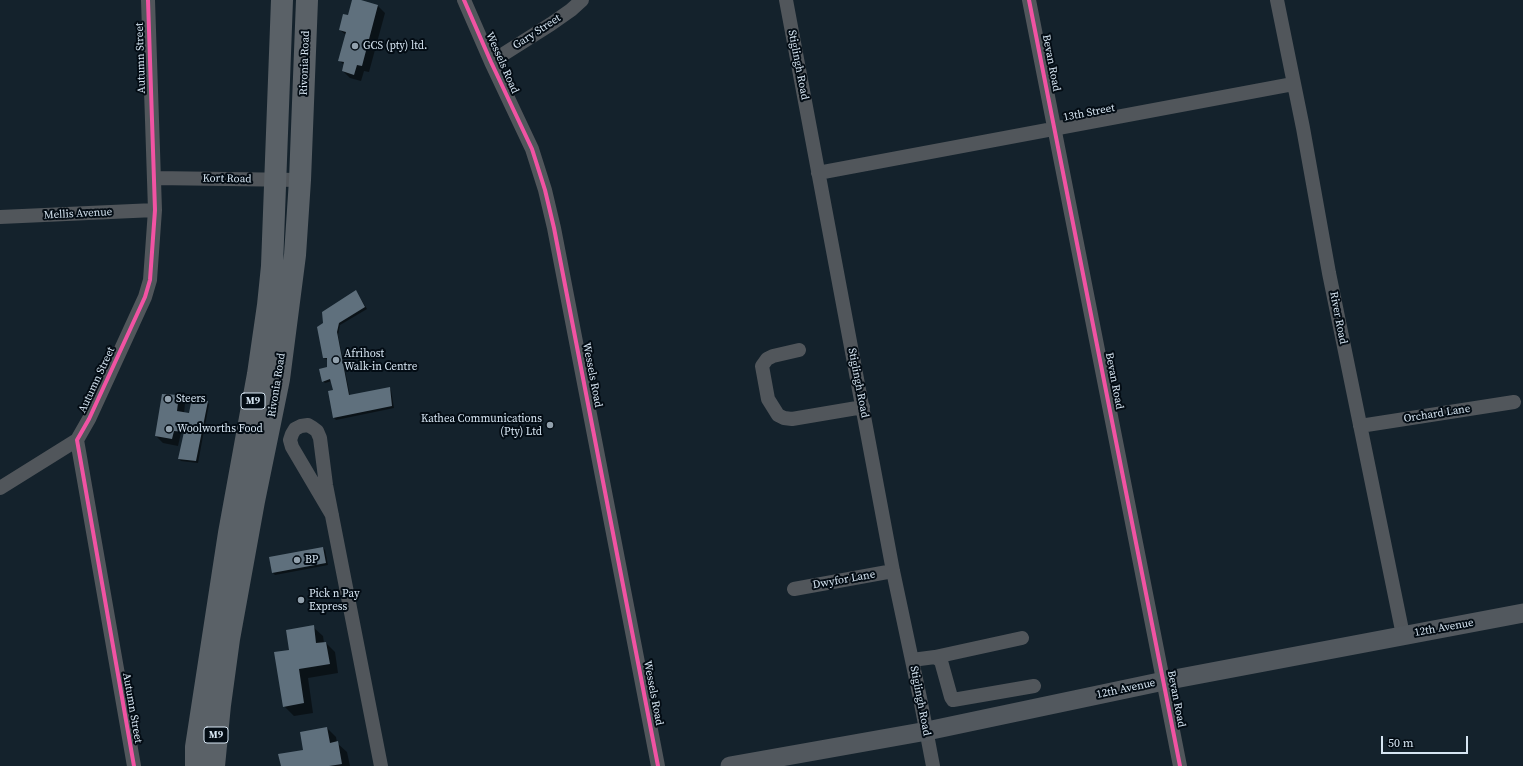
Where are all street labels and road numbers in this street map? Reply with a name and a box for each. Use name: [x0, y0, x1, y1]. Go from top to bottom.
street label: Gary Street: [511, 12, 563, 52]
street label: Autumn Street: [133, 22, 149, 94]
street label: Stiglingh Road: [785, 29, 811, 101]
street label: Rivonia Road: [297, 30, 313, 96]
street label: Wessels Road: [483, 30, 521, 96]
street label: Bevan Road: [1039, 34, 1063, 92]
street label: 13th Street: [1062, 102, 1116, 124]
street label: Kort Road: [202, 172, 252, 186]
street label: Mellis Avenue: [43, 206, 113, 222]
street label: River Road: [1326, 291, 1350, 345]
street label: Wessels Road: [579, 341, 605, 409]
street label: Autumn Street: [76, 345, 118, 415]
street label: Stiglingh Road: [845, 347, 871, 419]
street label: Rivonia Road: [265, 352, 289, 418]
street label: Bevan Road: [1102, 352, 1126, 410]
road number: M9: [241, 393, 265, 409]
street label: Orchard Lane: [1403, 402, 1471, 426]
street label: Dwyfor Lane: [812, 568, 876, 592]
street label: 12th Avenue: [1413, 616, 1475, 640]
street label: Wessels Road: [640, 659, 666, 727]
street label: Stiglingh Road: [907, 665, 933, 737]
street label: Bevan Road: [1164, 670, 1188, 728]
street label: Autumn Street: [119, 672, 145, 744]
street label: 12th Avenue: [1095, 676, 1157, 702]
road number: M9: [204, 727, 228, 743]

